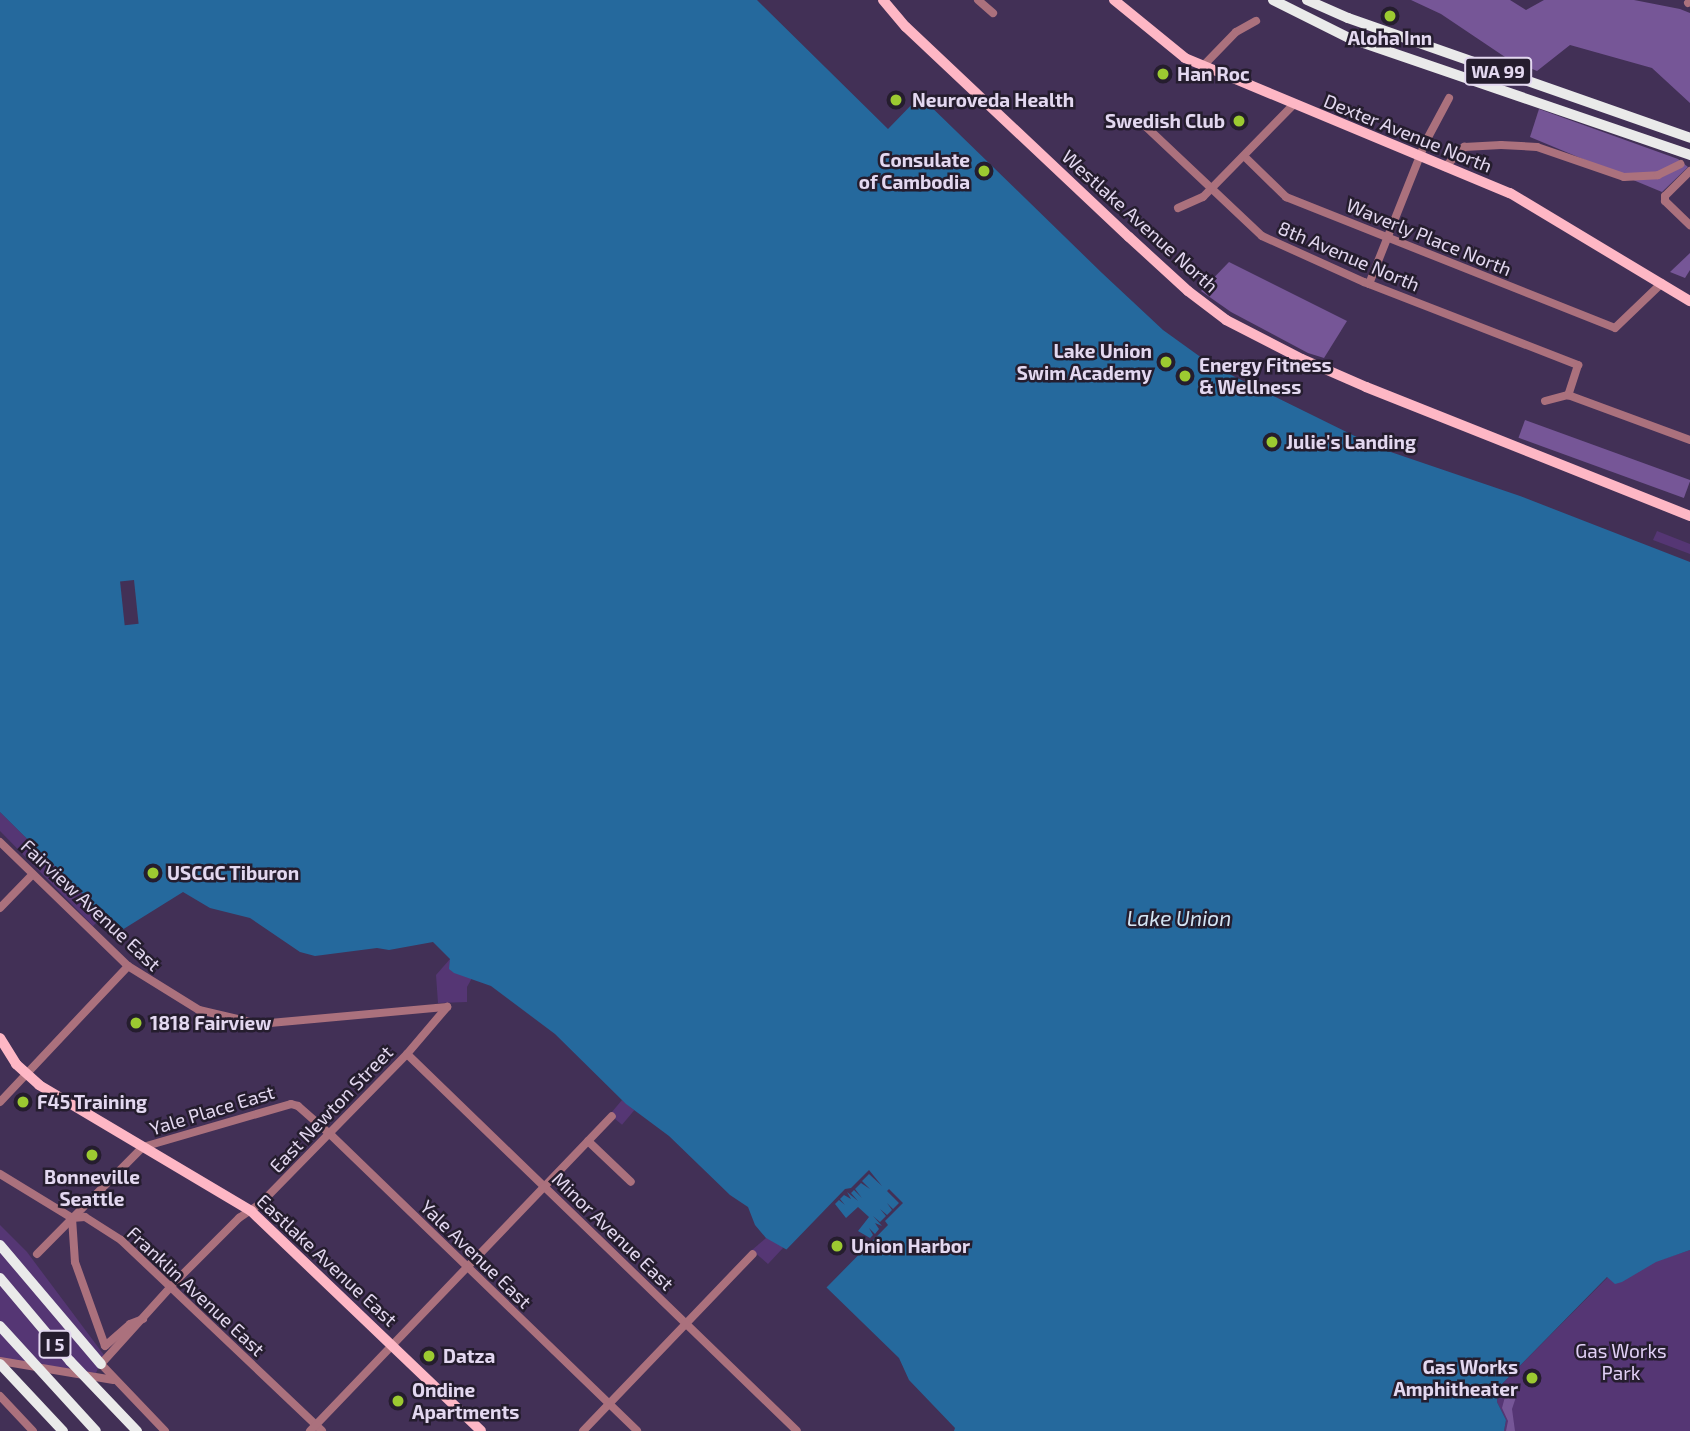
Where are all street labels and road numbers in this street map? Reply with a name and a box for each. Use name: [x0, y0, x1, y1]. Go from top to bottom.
road number: WA 99: [1463, 56, 1533, 86]
street label: Dexter Avenue North: [1320, 89, 1496, 177]
street label: Westlake Avenue North: [1057, 145, 1223, 297]
street label: Waverly Place North: [1343, 193, 1515, 281]
street label: 8th Avenue North: [1275, 216, 1423, 296]
street label: Fairview Avenue East: [16, 834, 166, 976]
street label: East Newton Street: [265, 1041, 397, 1177]
street label: Yale Place East: [147, 1080, 277, 1140]
street label: Minor Avenue East: [547, 1167, 679, 1295]
street label: Eastlake Avenue East: [252, 1189, 402, 1331]
street label: Yale Avenue East: [416, 1195, 536, 1313]
street label: Franklin Avenue East: [122, 1221, 270, 1361]
road number: I 5: [38, 1330, 72, 1358]

